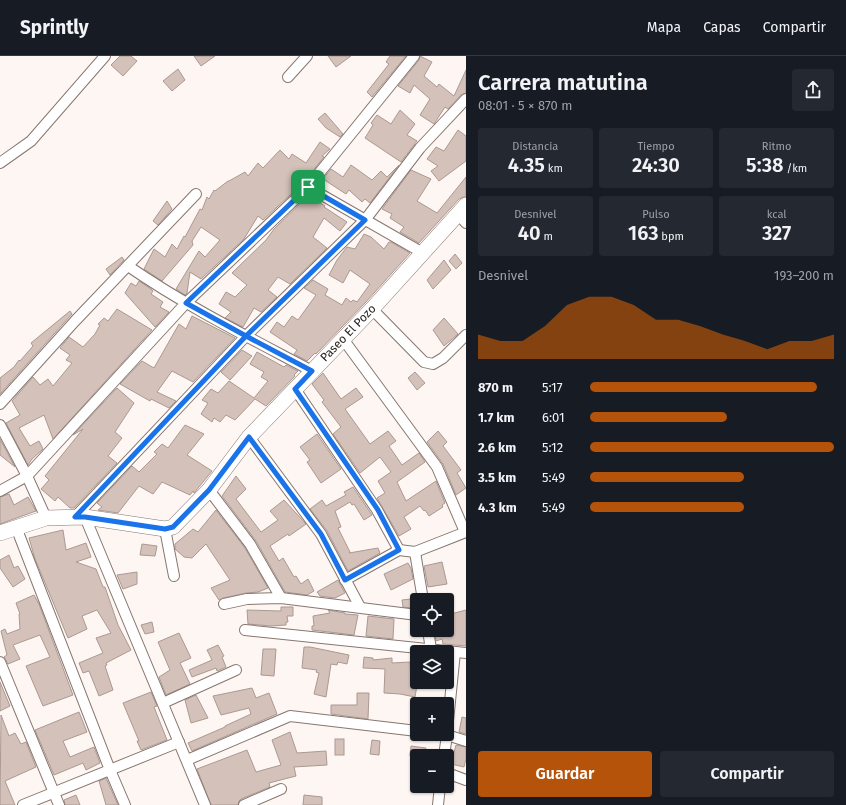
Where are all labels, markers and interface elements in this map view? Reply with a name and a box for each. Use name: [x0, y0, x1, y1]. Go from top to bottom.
text: Sprintly: [20, 16, 89, 39]
text: Mapa: [647, 19, 681, 36]
text: Capas: [703, 19, 741, 36]
text: Compartir: [763, 19, 826, 36]
text: Carrera matutina: [478, 69, 648, 96]
button: share: [792, 69, 834, 111]
text: 08:01 · 5 × 870 m: [478, 98, 572, 113]
text: Distancia: [512, 140, 558, 153]
text: Tiempo: [637, 140, 675, 153]
text: Ritmo: [762, 140, 791, 153]
text: 4.35: [508, 153, 545, 177]
text: 24:30: [632, 153, 680, 177]
text: 5:38: [746, 153, 784, 177]
text: km: [545, 162, 563, 175]
text: /km: [784, 162, 807, 175]
pin: [291, 170, 325, 204]
icon: arrive: [297, 176, 319, 198]
text: Desnivel: [514, 208, 557, 221]
text: Pulso: [642, 208, 670, 221]
text: kcal: [767, 208, 787, 221]
text: 40: [518, 221, 541, 245]
text: 163: [628, 221, 658, 245]
text: 327: [762, 221, 791, 245]
text: m: [541, 230, 553, 243]
text: bpm: [658, 230, 684, 243]
text: Desnivel: [478, 268, 528, 283]
text: 193–200 m: [774, 268, 834, 283]
street label: Paseo El Pozo: [317, 302, 379, 364]
text: 870 m: [478, 380, 513, 395]
text: 5:17: [542, 380, 563, 395]
text: 1.7 km: [478, 410, 514, 425]
text: 6:01: [542, 410, 565, 425]
text: 2.6 km: [478, 440, 516, 455]
text: 5:12: [542, 440, 563, 455]
text: 3.5 km: [478, 470, 516, 485]
text: 5:49: [542, 470, 565, 485]
text: 4.3 km: [478, 500, 517, 515]
text: 5:49: [542, 500, 565, 515]
map controls: [410, 593, 454, 793]
button: locate: [410, 593, 454, 637]
button: layers: [410, 645, 454, 689]
button: +: [410, 697, 454, 741]
button: −: [410, 749, 454, 793]
button: Guardar: [478, 751, 652, 797]
button: Compartir: [660, 751, 834, 797]

